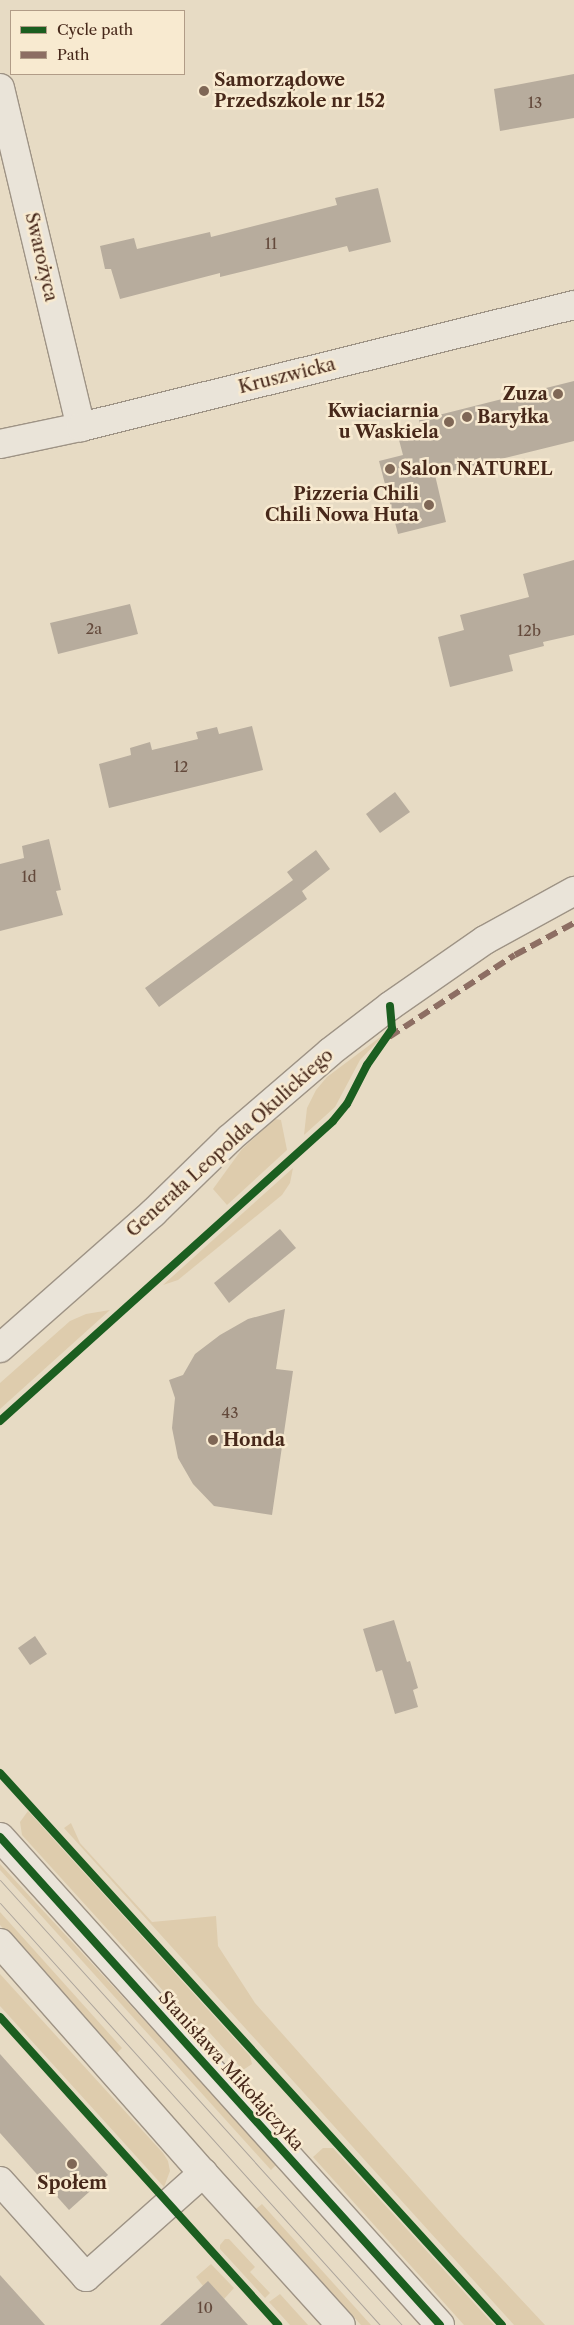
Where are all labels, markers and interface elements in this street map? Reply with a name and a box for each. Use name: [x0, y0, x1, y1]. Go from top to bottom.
legend: [10, 10, 185, 75]
text: Cycle path: [57, 20, 133, 39]
text: Path: [57, 45, 89, 64]
place label: Samorządowe Przedszkole nr 152: [214, 70, 385, 112]
marker: Samorządowe Przedszkole nr 152: [198, 85, 210, 97]
house number: 13: [528, 94, 542, 112]
street label: Swarożyca: [20, 210, 62, 304]
house number: 11: [265, 235, 277, 253]
street label: Kruszwicka: [236, 354, 338, 398]
place label: Zuza: [503, 383, 548, 405]
marker: Zuza: [552, 388, 564, 400]
place label: Kwiaciarnia u Waskiela: [327, 401, 439, 444]
place label: Baryłka: [477, 406, 549, 428]
marker: Baryłka: [461, 411, 473, 423]
marker: Kwiaciarnia u Waskiela: [443, 416, 455, 428]
place label: Salon NATUREL: [400, 458, 553, 480]
marker: Salon NATUREL: [384, 463, 396, 475]
place label: Pizzeria Chili Chili Nowa Huta: [265, 484, 419, 526]
marker: Pizzeria Chili Chili Nowa Huta: [423, 499, 435, 511]
house number: 2a: [86, 620, 102, 638]
house number: 12b: [517, 622, 541, 640]
house number: 12: [174, 758, 188, 776]
house number: 1d: [21, 868, 37, 886]
street label: Generała Leopolda Okulickiego: [122, 1044, 338, 1242]
house number: 43: [222, 1404, 238, 1422]
place label: Honda: [223, 1429, 285, 1451]
marker: Honda: [207, 1434, 219, 1446]
street label: Stanisława Mikołajczyka: [154, 1987, 308, 2155]
marker: Społem: [66, 2158, 78, 2170]
place label: Społem: [37, 2172, 107, 2194]
house number: 10: [197, 2299, 213, 2317]

